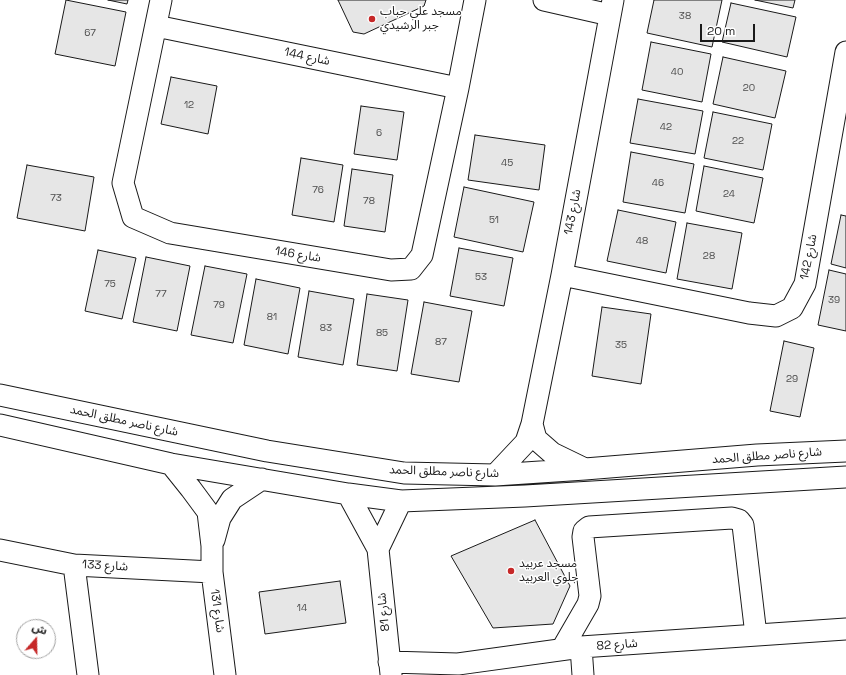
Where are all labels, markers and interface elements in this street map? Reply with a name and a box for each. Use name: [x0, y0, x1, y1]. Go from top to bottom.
place label: مسجد علي حباب جبر الرشيدي: [380, 5, 462, 33]
house number: 38: [679, 10, 691, 22]
marker: مسجد علي حباب جبر الرشيدي: [367, 14, 377, 24]
scale bar: [702, 16, 757, 42]
text: 20 m: [707, 23, 735, 39]
house number: 67: [84, 27, 96, 39]
street label: شارع 144: [283, 45, 331, 69]
house number: 40: [671, 66, 683, 78]
house number: 20: [743, 82, 755, 94]
house number: 12: [184, 99, 194, 111]
house number: 42: [660, 121, 672, 133]
house number: 6: [376, 127, 382, 139]
house number: 22: [732, 135, 744, 147]
house number: 45: [501, 157, 513, 169]
house number: 46: [652, 177, 664, 189]
house number: 76: [312, 184, 324, 196]
street label: شارع 143: [562, 188, 584, 236]
house number: 24: [723, 188, 735, 200]
house number: 73: [50, 192, 62, 204]
house number: 78: [363, 195, 375, 207]
house number: 51: [489, 214, 499, 226]
street label: شارع 142: [798, 233, 820, 281]
house number: 48: [636, 235, 648, 247]
street label: شارع 146: [274, 244, 322, 266]
house number: 28: [703, 250, 715, 262]
house number: 53: [475, 271, 487, 283]
house number: 75: [104, 278, 116, 290]
house number: 77: [155, 288, 167, 300]
house number: 39: [828, 294, 840, 306]
house number: 79: [213, 299, 225, 311]
house number: 81: [267, 311, 277, 323]
house number: 83: [320, 322, 332, 334]
house number: 85: [376, 327, 388, 339]
house number: 87: [435, 336, 447, 348]
house number: 35: [615, 339, 627, 351]
house number: 29: [786, 373, 798, 385]
street label: شارع ناصر مطلق الحمد: [69, 403, 179, 439]
street label: شارع ناصر مطلق الحمد: [712, 445, 822, 467]
street label: شارع ناصر مطلق الحمد: [389, 463, 499, 481]
place label: مسجد عربيد جلوي العربيد: [519, 557, 578, 585]
street label: شارع 133: [82, 558, 128, 574]
marker: مسجد عربيد جلوي العربيد: [506, 566, 516, 576]
street label: شارع 131: [207, 588, 227, 634]
street label: شارع 81: [375, 592, 393, 632]
house number: 14: [297, 602, 307, 614]
north arrow: [16, 619, 56, 659]
text: ش: [30, 620, 49, 638]
street label: شارع 82: [596, 636, 638, 654]

